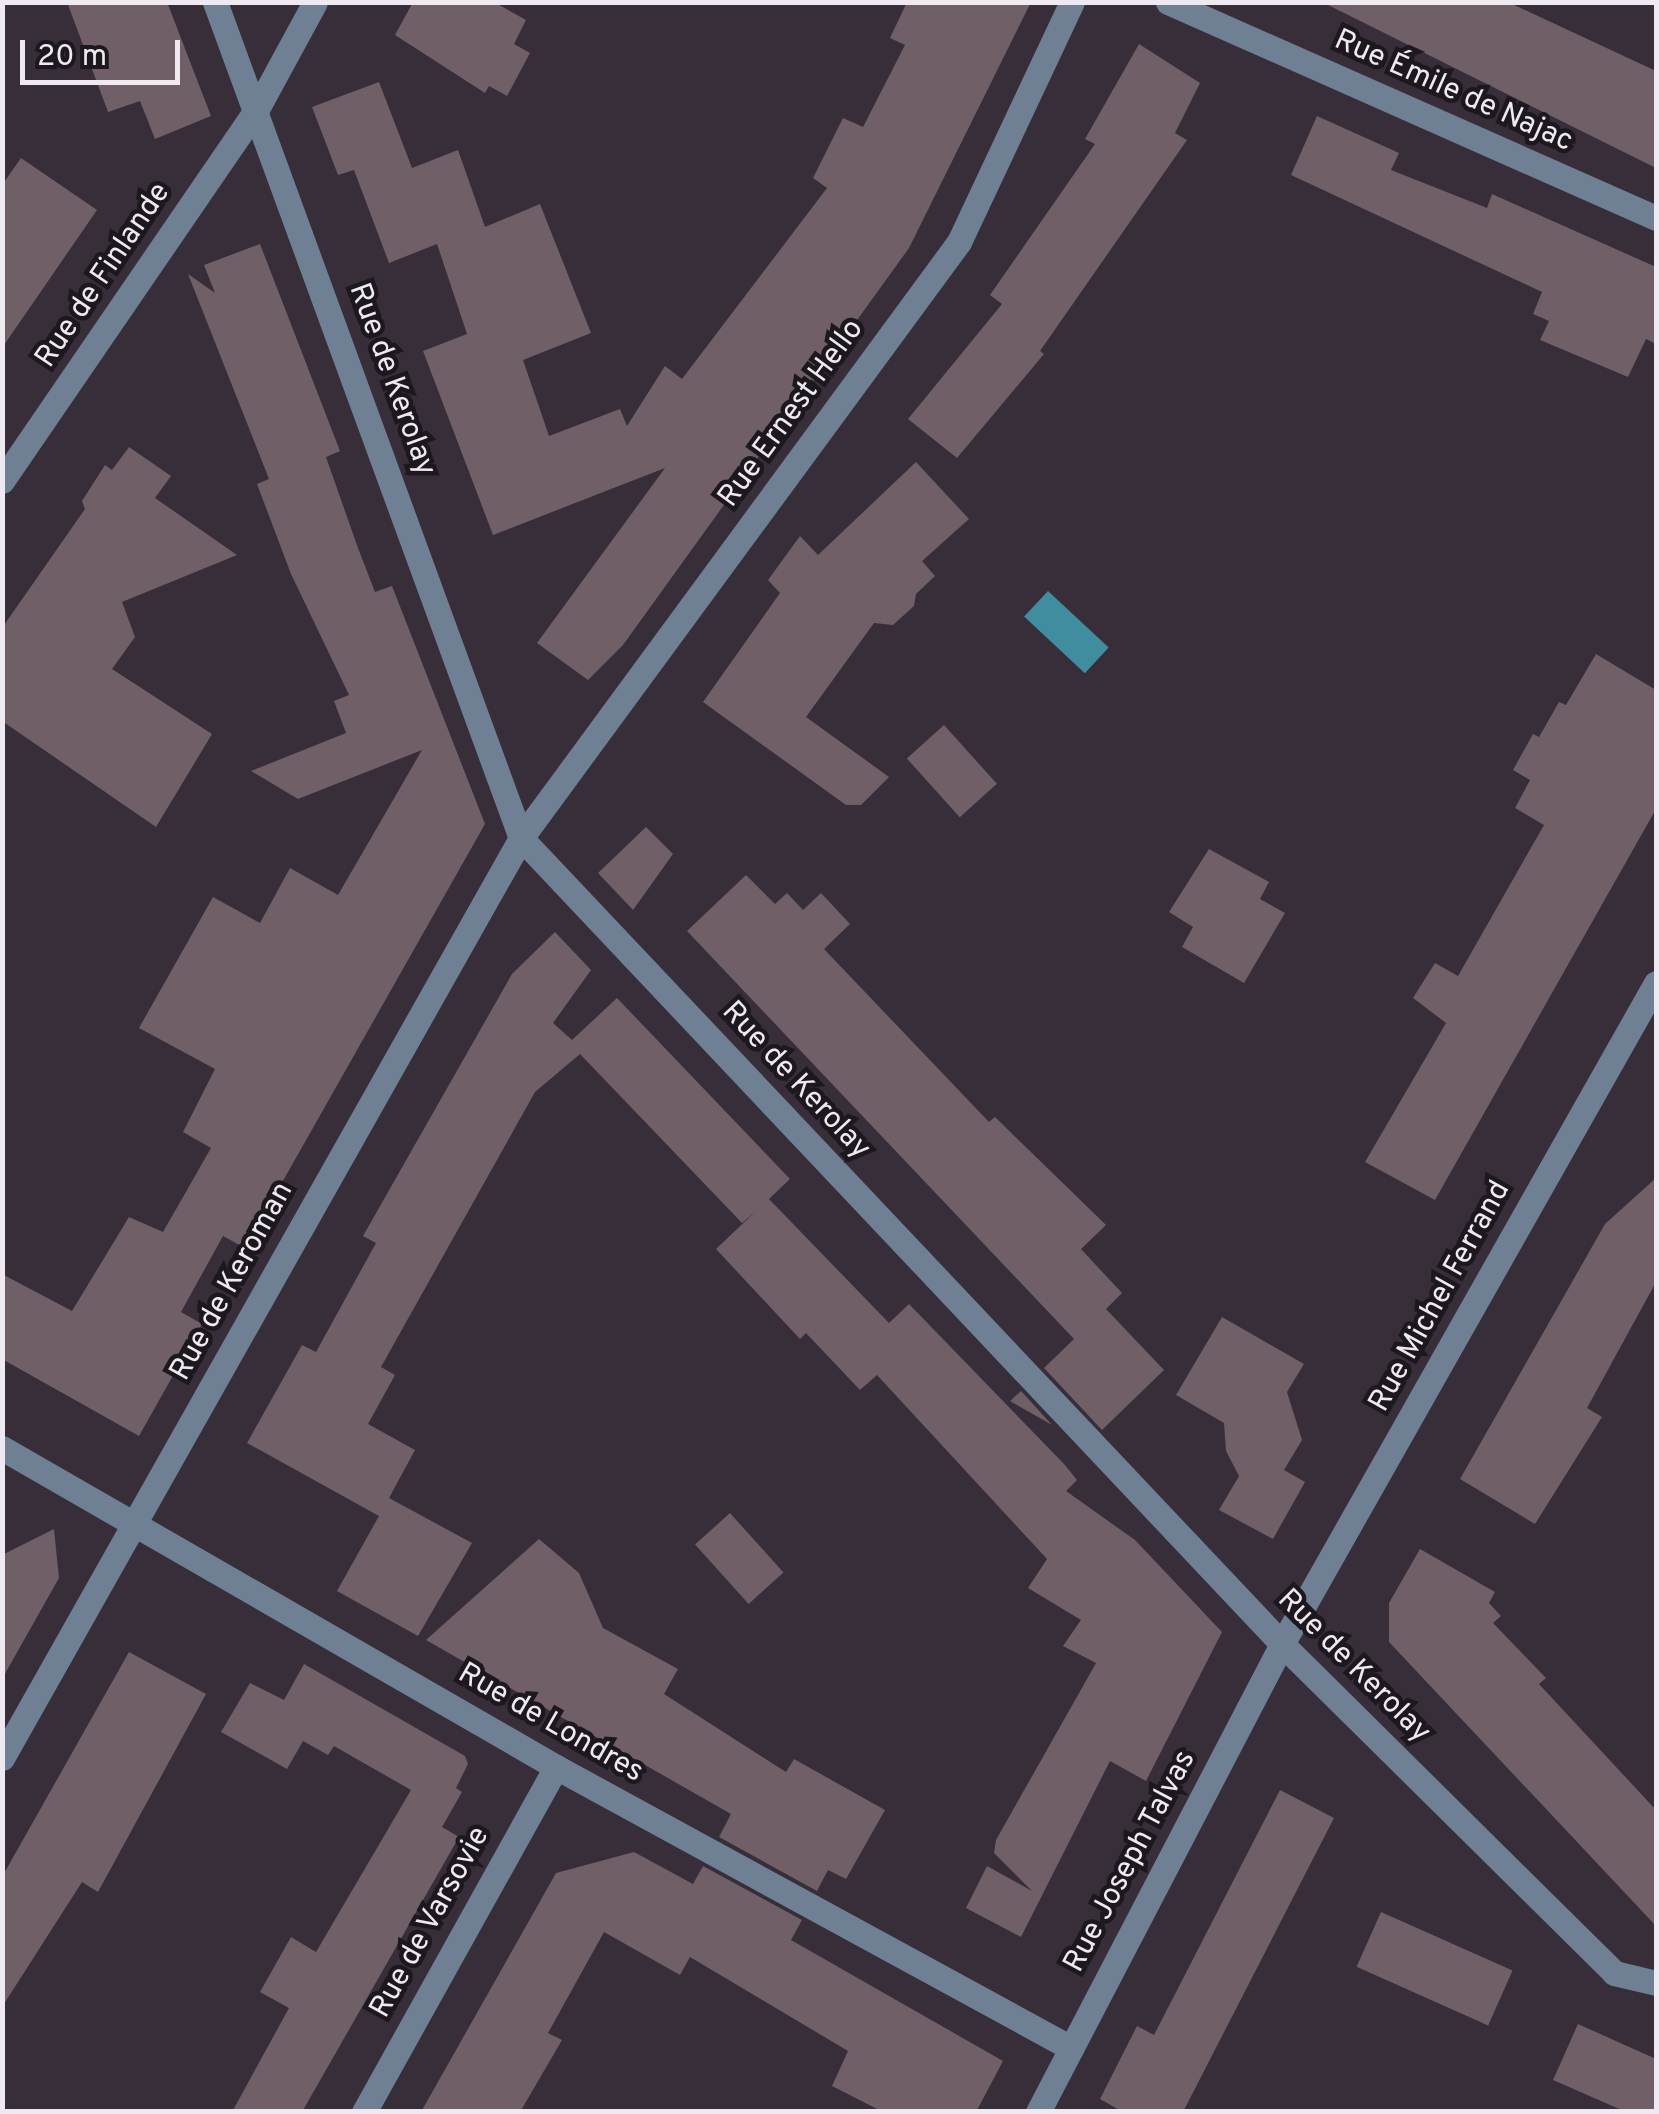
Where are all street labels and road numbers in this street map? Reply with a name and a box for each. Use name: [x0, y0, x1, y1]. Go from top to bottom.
street label: Rue Émile de Najac: [1328, 23, 1578, 161]
street label: Rue de Finlande: [29, 177, 179, 375]
street label: Rue de Kerolay: [340, 279, 442, 481]
street label: Rue Ernest Hello: [712, 313, 872, 515]
street label: Rue de Kerolay: [713, 995, 877, 1167]
street label: Rue Michel Ferrand: [1363, 1175, 1519, 1419]
street label: Rue de Keroman: [164, 1177, 302, 1387]
street label: Rue de Kerolay: [1269, 1583, 1437, 1751]
street label: Rue de Londres: [451, 1656, 649, 1792]
street label: Rue Joseph Talvas: [1057, 1744, 1205, 1980]
street label: Rue de Varsovie: [363, 1821, 499, 2025]

